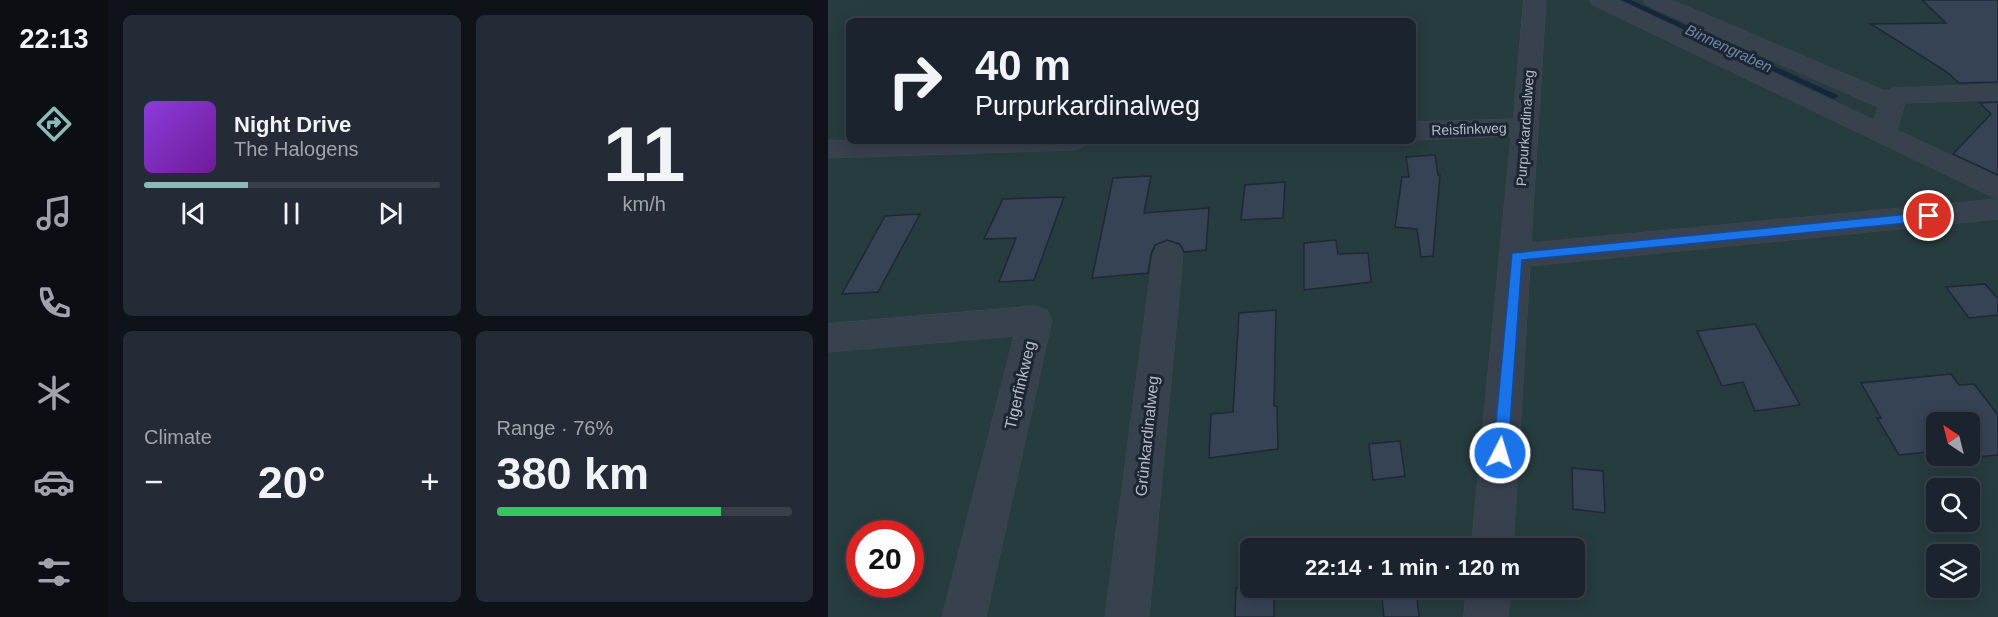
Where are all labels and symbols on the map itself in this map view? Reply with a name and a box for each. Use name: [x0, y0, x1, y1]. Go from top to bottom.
water label: Binnengraben: [1683, 21, 1775, 75]
street label: Purpurkardinalweg: [1513, 69, 1537, 187]
street label: Reisfinkweg: [1431, 120, 1507, 138]
pin: [1903, 190, 1954, 241]
street label: Tigerfinkweg: [1002, 339, 1038, 431]
street label: Grünkardinalweg: [1132, 375, 1162, 497]
north arrow: [1926, 412, 1980, 466]
position arrow: [1468, 421, 1532, 485]
speed limit sign: 20: [846, 520, 924, 598]

